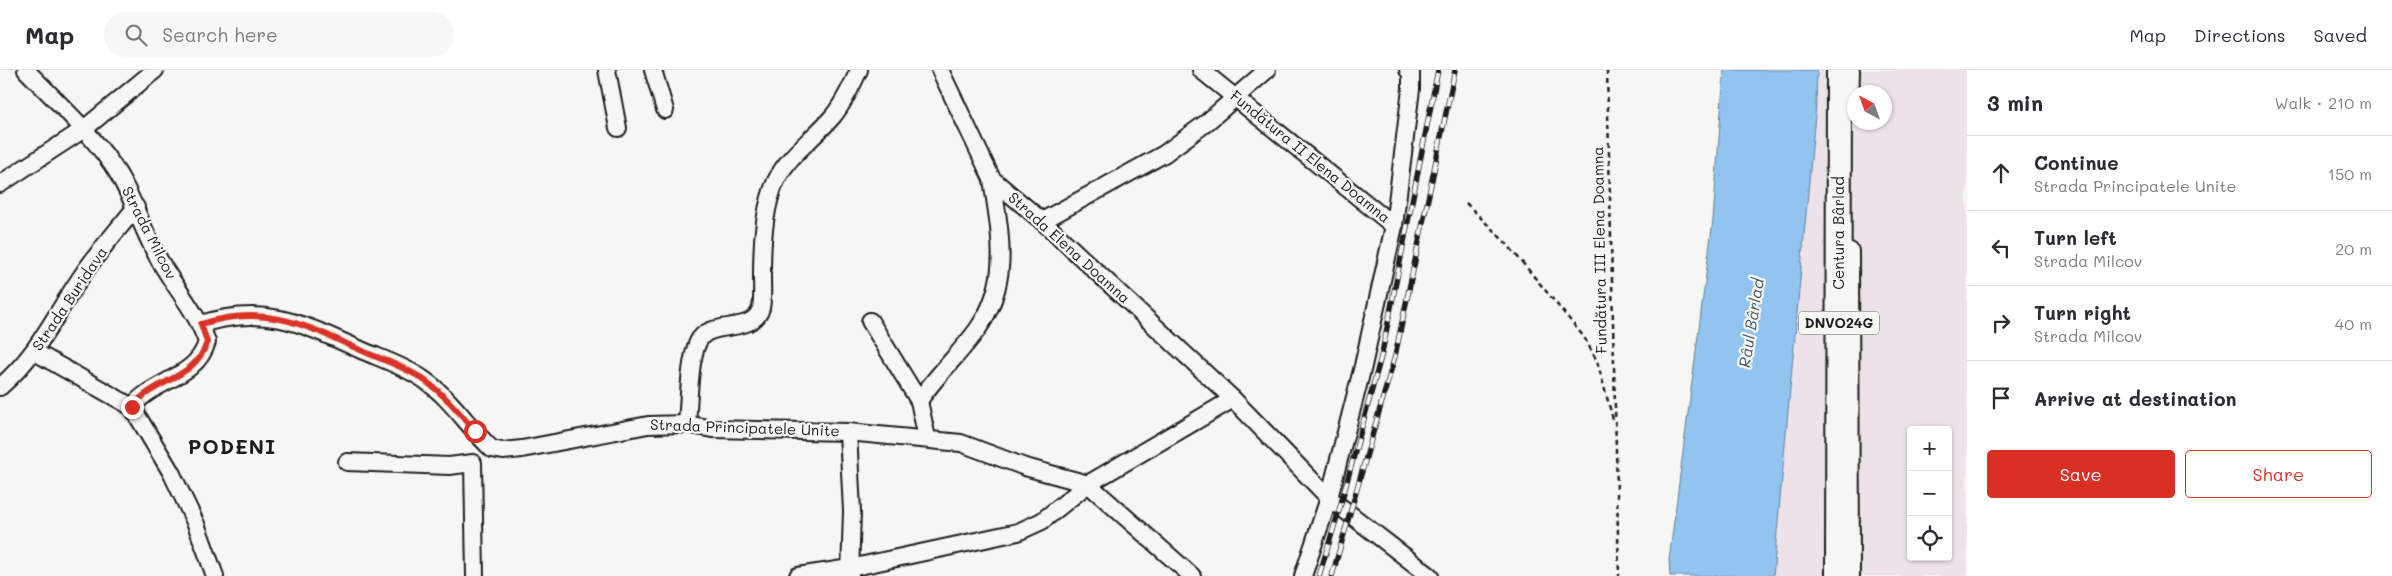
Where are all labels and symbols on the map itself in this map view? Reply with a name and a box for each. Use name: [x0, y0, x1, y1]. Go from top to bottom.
street label: Fundătura II Elena Doamna: [1226, 85, 1395, 227]
north arrow: [1847, 85, 1892, 130]
street label: Fundătura III Elena Doamna: [1587, 146, 1611, 354]
street label: Centura Bârlad: [1828, 176, 1848, 290]
street label: Strada Milcov: [118, 183, 182, 282]
street label: Strada Elena Doamna: [1004, 187, 1135, 307]
street label: Strada Buridava: [27, 243, 111, 354]
water label: Râul Bârlad: [1733, 276, 1768, 369]
road number: DNVO24G: [1799, 312, 1879, 334]
route end: [121, 396, 144, 419]
street label: Strada Principatele Unite: [650, 414, 840, 440]
route start: [464, 420, 487, 443]
district label: PODENI: [188, 433, 276, 459]

